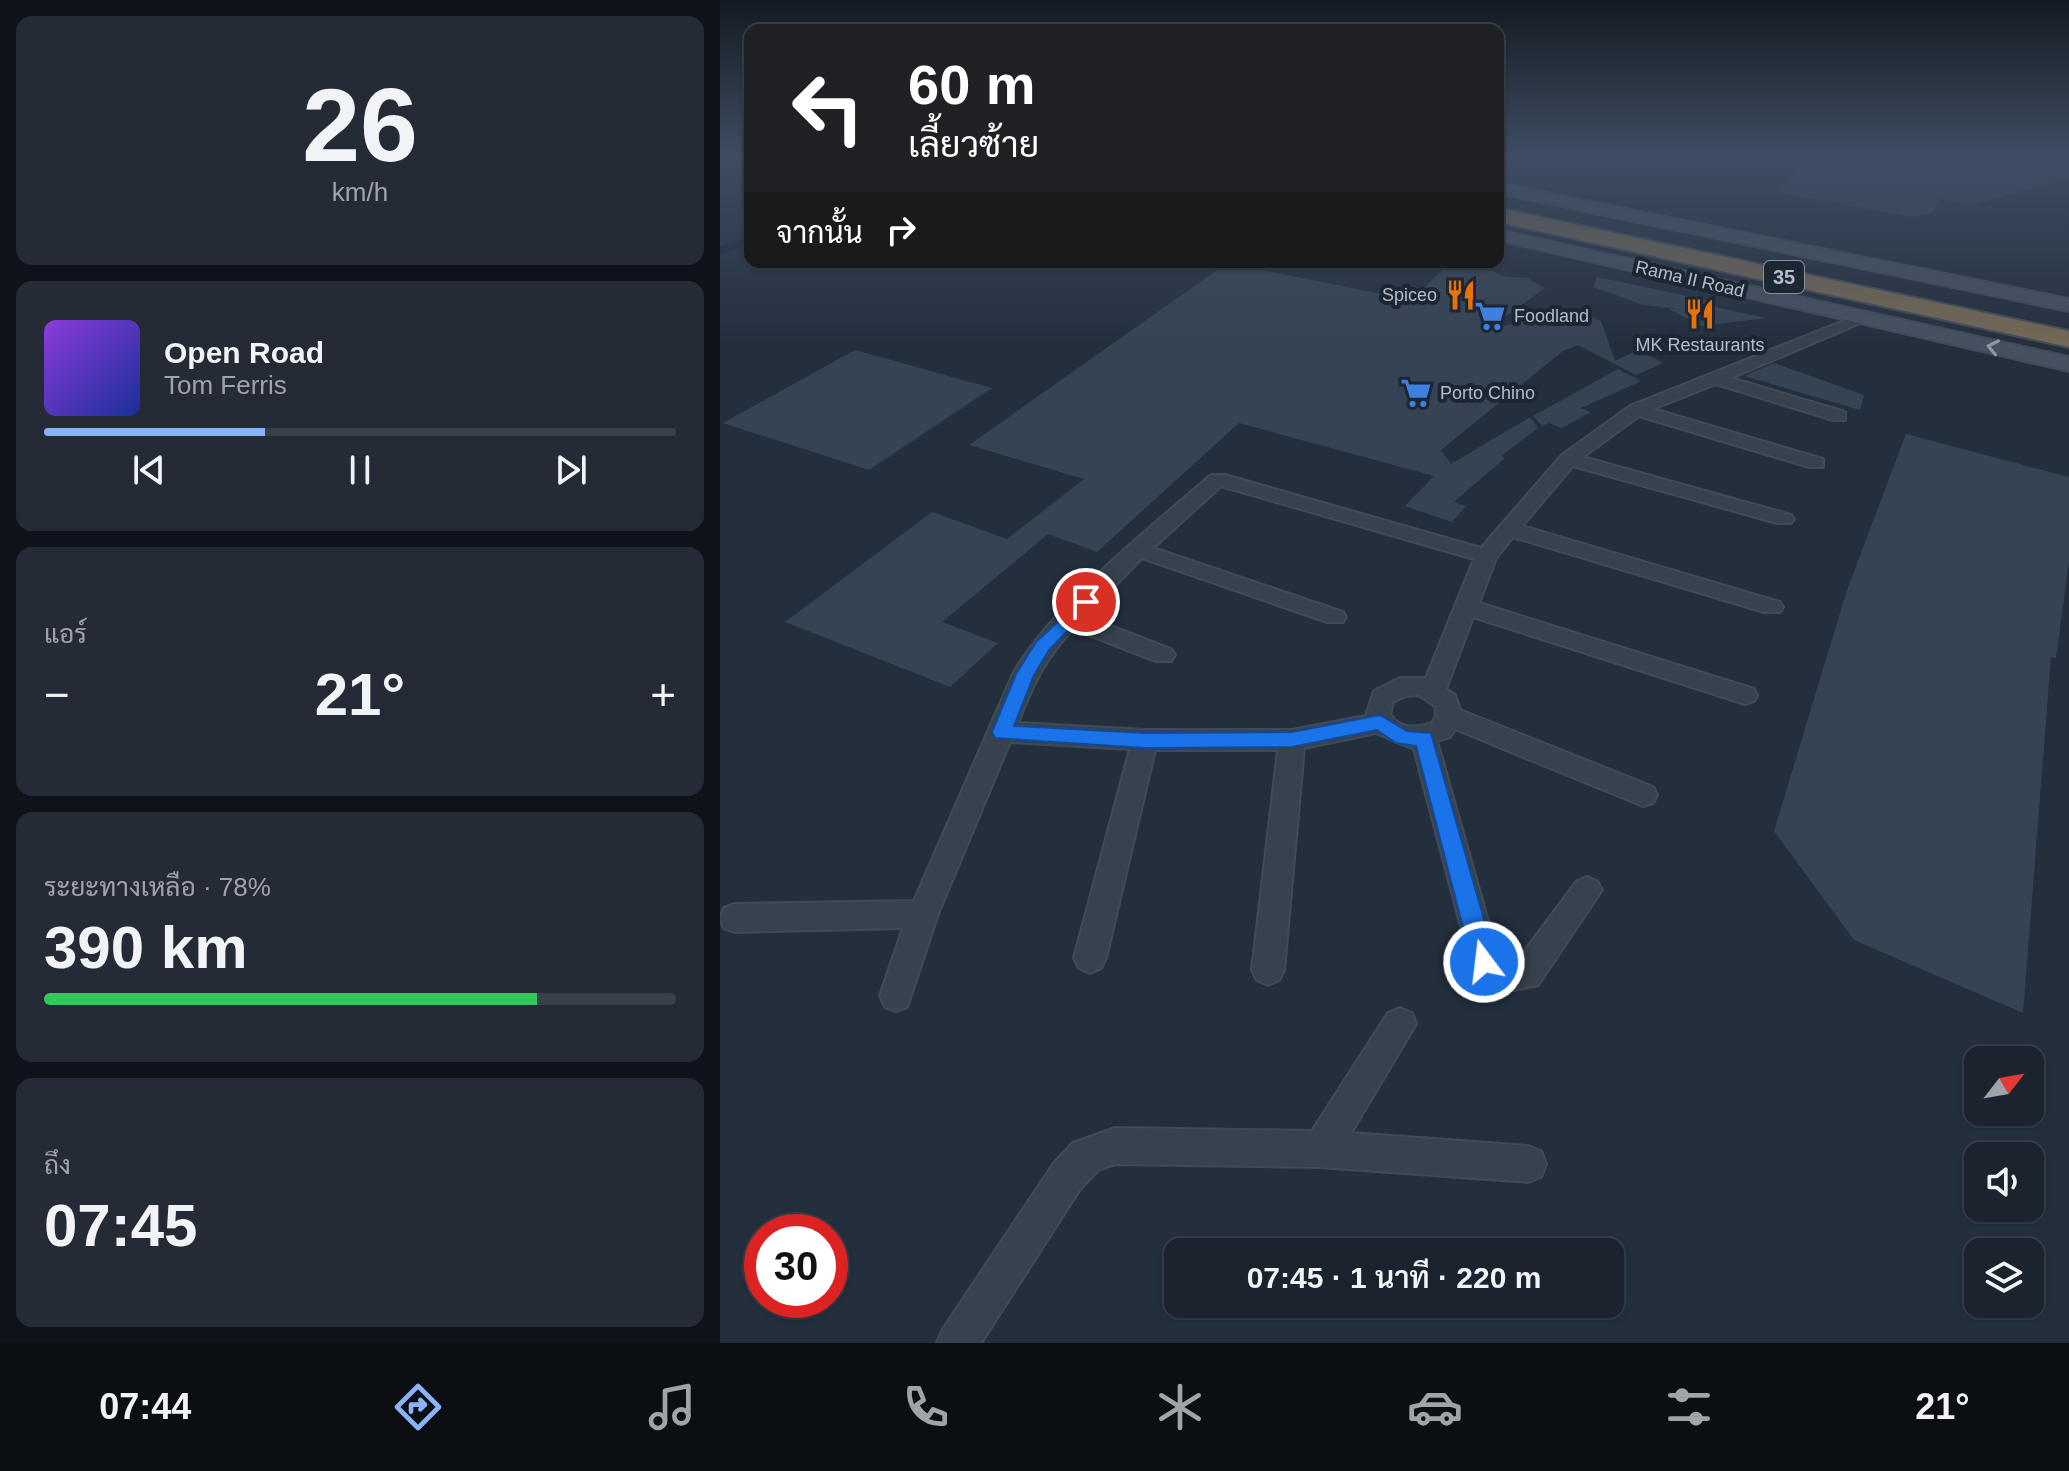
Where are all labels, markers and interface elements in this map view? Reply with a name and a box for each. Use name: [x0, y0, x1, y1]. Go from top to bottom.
text: 60 m: [908, 53, 1036, 116]
icon: left: [776, 56, 880, 160]
text: 26: [302, 67, 418, 183]
text: เลี้ยวซ้าย: [908, 124, 1039, 165]
text: km/h: [332, 177, 388, 207]
icon: right: [879, 208, 923, 252]
text: จากนั้น: [776, 216, 863, 249]
street label: Rama II Road: [1634, 257, 1746, 301]
road number: 35: [1764, 261, 1804, 293]
restaurant icon: Spiceo: [1444, 278, 1478, 312]
place label: Spiceo: [1382, 285, 1437, 305]
restaurant icon: MK Restaurants: [1683, 297, 1717, 331]
supermarket icon: Foodland: [1473, 299, 1507, 333]
place label: Foodland: [1514, 306, 1589, 326]
place label: MK Restaurants: [1635, 335, 1765, 355]
text: Open Road: [164, 336, 324, 369]
one-way arrow: [1987, 339, 2000, 356]
text: Tom Ferris: [164, 370, 287, 400]
supermarket icon: Porto Chino: [1399, 376, 1433, 410]
place label: Porto Chino: [1440, 383, 1535, 403]
icon: previous: [127, 448, 171, 492]
icon: pause: [338, 448, 382, 492]
icon: next: [549, 448, 593, 492]
pin: [1052, 568, 1120, 636]
icon: arrive: [1064, 580, 1108, 624]
text: แอร์: [44, 619, 87, 649]
text: 21°: [315, 661, 405, 728]
text: −: [44, 670, 70, 719]
text: +: [650, 670, 676, 719]
text: ระยะทางเหลือ · 78%: [44, 872, 271, 902]
text: 390 km: [44, 914, 248, 981]
position arrow: [1442, 920, 1526, 1004]
north arrow: [1964, 1046, 2044, 1126]
map controls: [1964, 1046, 2044, 1318]
button: sound: [1964, 1142, 2044, 1222]
text: ถึง: [44, 1150, 71, 1180]
text: 07:45: [44, 1192, 197, 1259]
speed limit sign: 30: [744, 1214, 848, 1318]
button: layers: [1964, 1238, 2044, 1318]
text: 07:45 · 1 นาที · 220 m: [1247, 1261, 1541, 1294]
icon: directions: [390, 1379, 446, 1435]
icon: music: [644, 1379, 700, 1435]
icon: phone: [898, 1379, 954, 1435]
icon: climate: [1152, 1379, 1208, 1435]
icon: car: [1407, 1379, 1463, 1435]
icon: filters: [1661, 1379, 1717, 1435]
text: 07:44: [99, 1386, 191, 1427]
text: 21°: [1915, 1386, 1970, 1427]

